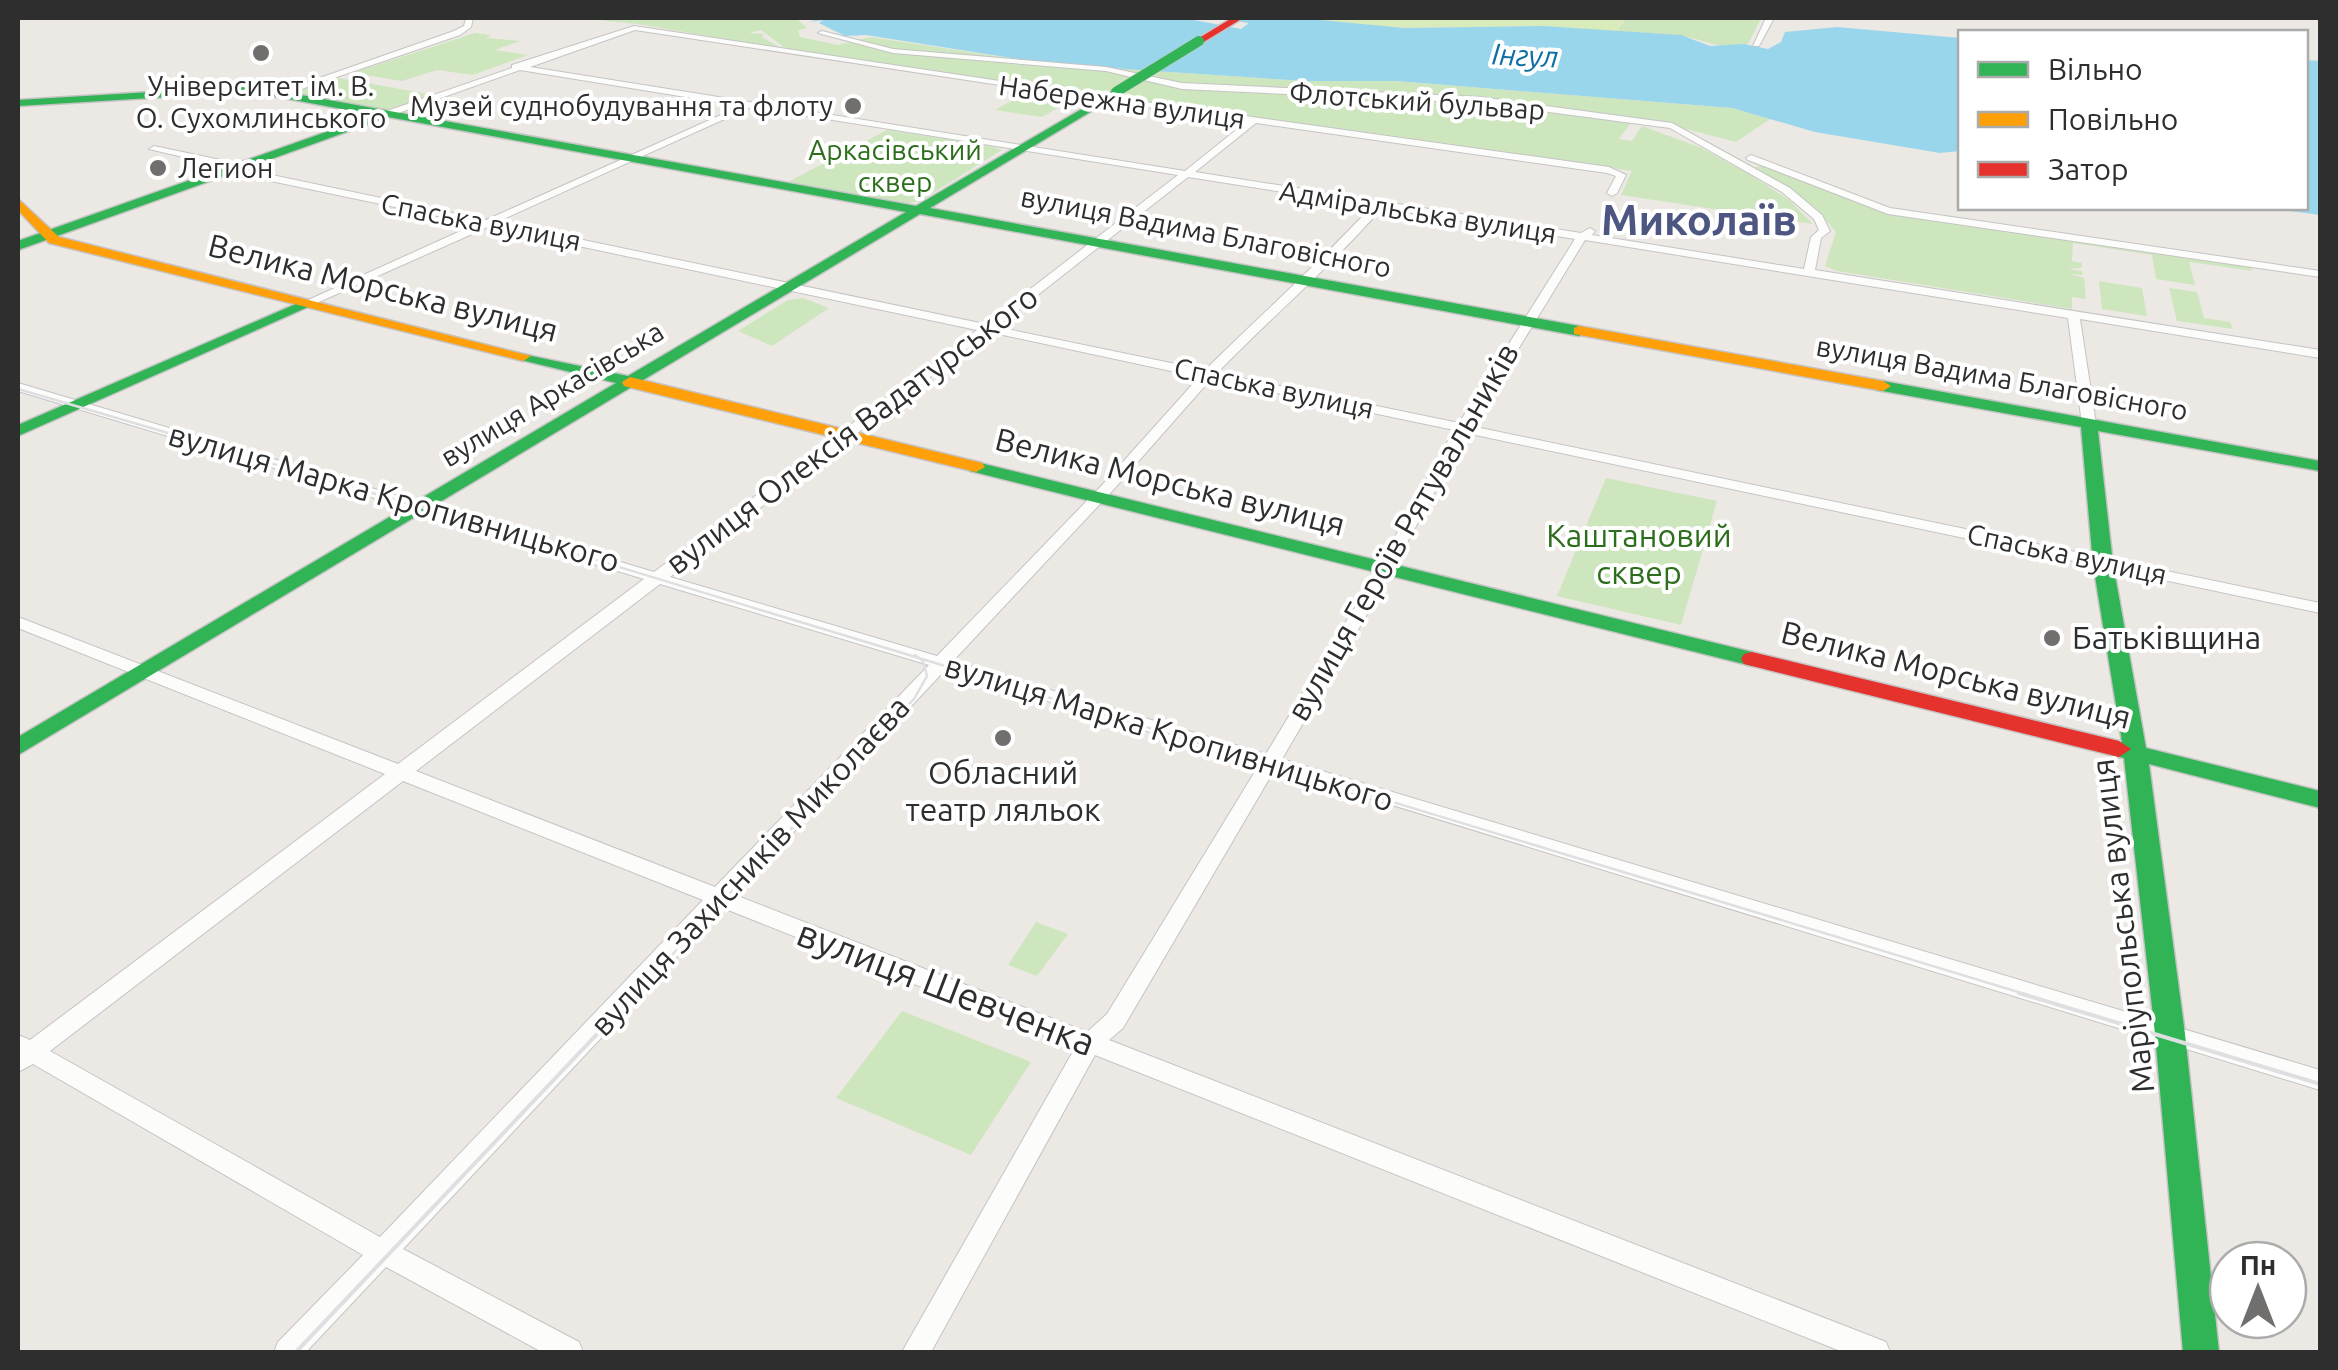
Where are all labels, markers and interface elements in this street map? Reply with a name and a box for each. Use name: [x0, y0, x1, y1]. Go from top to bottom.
legend: [1958, 30, 2308, 210]
water label: Інгул: [1491, 36, 1559, 74]
marker: Університет ім. В. О. Сухомлинського: [250, 42, 272, 64]
text: Вільно: [2048, 52, 2143, 86]
street label: Набережна вулиця: [997, 69, 1247, 134]
place label: Університет ім. В. О. Сухомлинського: [136, 70, 386, 133]
street label: Флотський бульвар: [1288, 76, 1546, 125]
place label: Музей суднобудування та флоту: [410, 90, 833, 121]
marker: Музей суднобудування та флоту: [842, 95, 864, 117]
text: Повільно: [2048, 102, 2178, 136]
park label: Аркасівський сквер: [808, 134, 982, 197]
place label: Легион: [178, 152, 273, 183]
text: Затор: [2048, 152, 2129, 186]
marker: Легион: [147, 157, 169, 179]
street label: Адміральська вулиця: [1278, 174, 1559, 249]
street label: вулиця Вадима Благовісного: [1018, 180, 1394, 283]
street label: Спаська вулиця: [378, 187, 584, 256]
district label: Миколаїв: [1601, 196, 1797, 243]
street label: Велика Морська вулиця: [205, 226, 562, 348]
street label: вулиця Олексія Вадатурського: [659, 278, 1044, 581]
street label: вулиця Аркасівська: [435, 315, 669, 472]
street label: вулиця Вадима Благовісного: [1814, 330, 2190, 425]
street label: вулиця Героїв Рятувальників: [1279, 336, 1525, 727]
street label: Спаська вулиця: [1172, 351, 1377, 424]
street label: вулиця Марка Кропивницького: [165, 415, 624, 579]
street label: Велика Морська вулиця: [992, 420, 1349, 542]
park label: Каштановий сквер: [1546, 517, 1732, 590]
street label: Спаська вулиця: [1965, 517, 2170, 590]
street label: Велика Морська вулиця: [1778, 613, 2135, 735]
place label: Батьківщина: [2072, 619, 2261, 655]
marker: Батьківщина: [2041, 627, 2063, 649]
street label: вулиця Марка Кропивницького: [941, 646, 1398, 818]
street label: вулиця Захисників Миколаєва: [582, 688, 916, 1042]
marker: Обласний театр ляльок: [992, 727, 1014, 749]
place label: Обласний театр ляльок: [905, 754, 1101, 827]
street label: Маріупольська вулиця: [2084, 757, 2160, 1095]
street label: вулиця Шевченка: [791, 911, 1101, 1063]
north arrow: [2208, 1240, 2308, 1340]
text: Пн: [2240, 1249, 2276, 1280]

